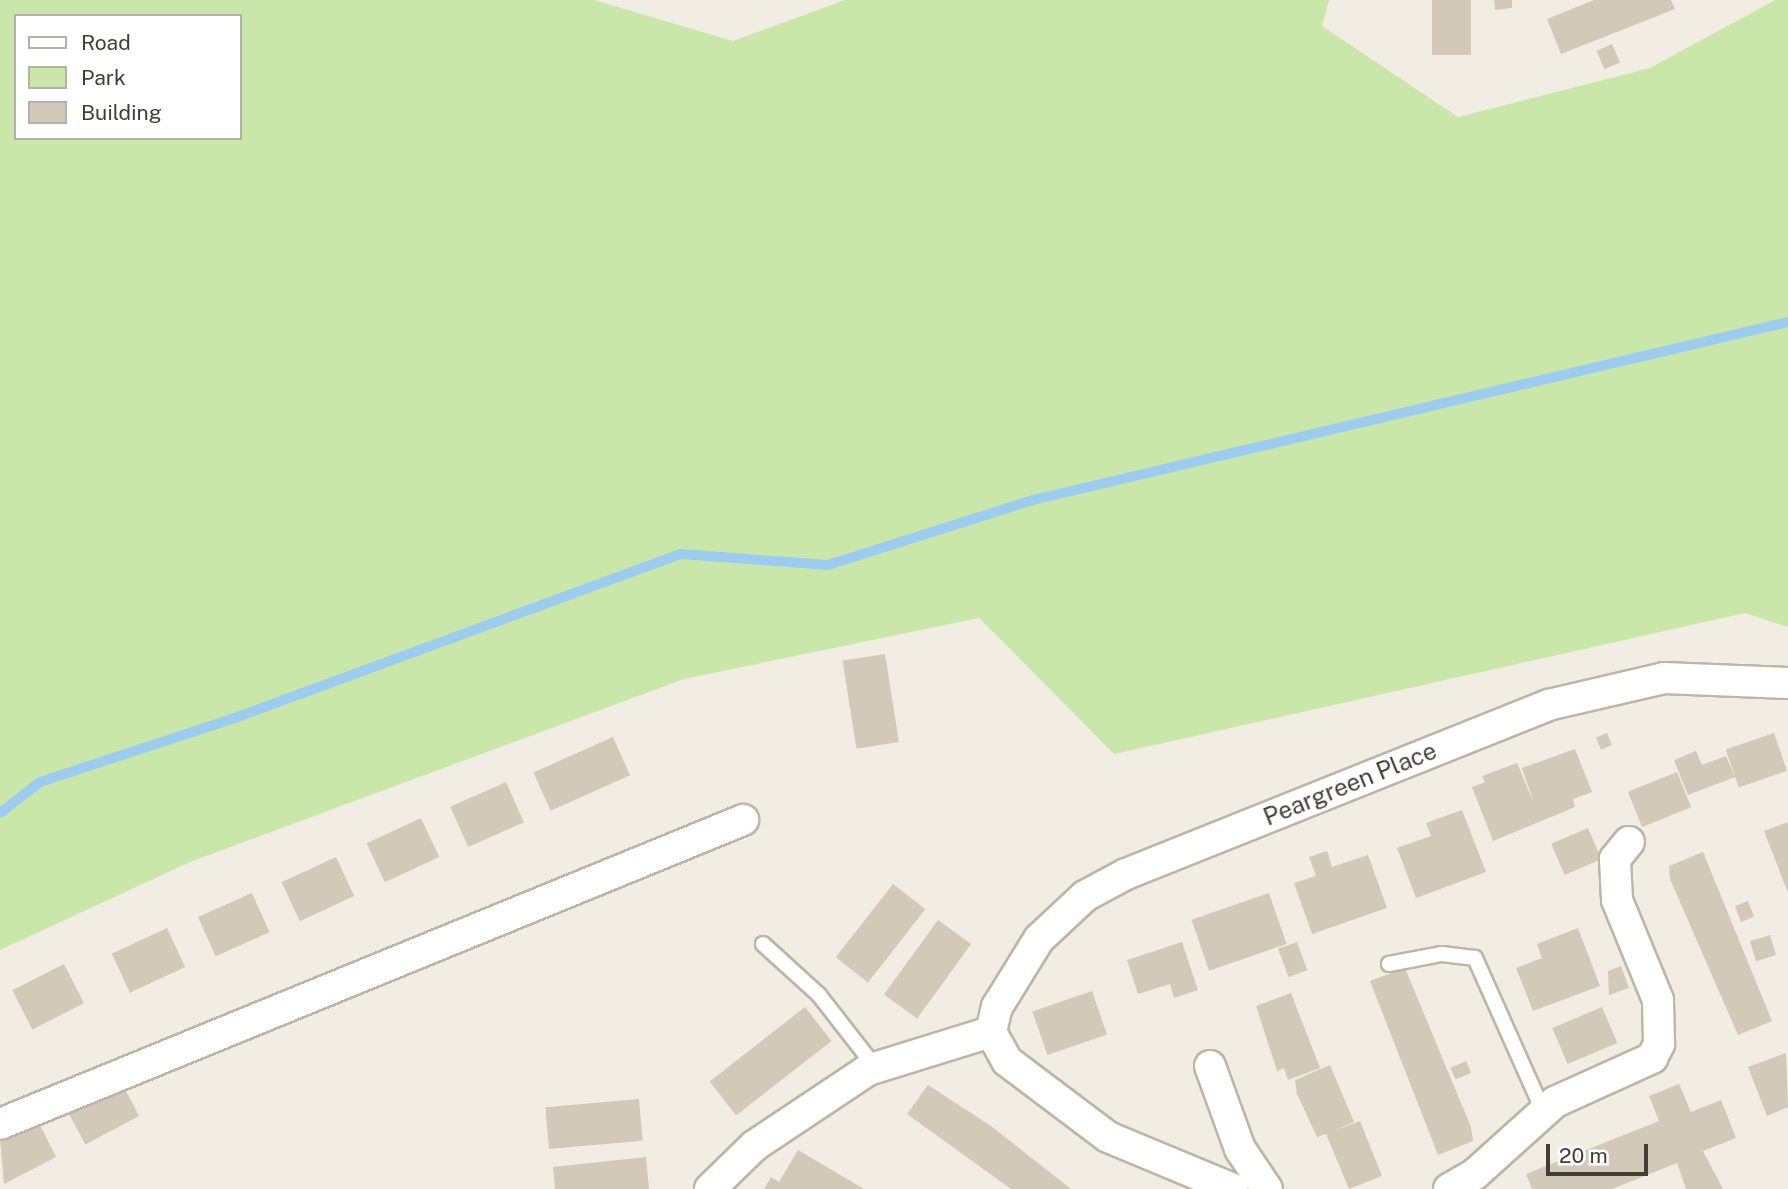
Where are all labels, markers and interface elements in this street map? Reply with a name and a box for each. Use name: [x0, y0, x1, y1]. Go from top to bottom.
legend: [14, 14, 242, 140]
text: Road: [81, 30, 131, 55]
text: Park: [81, 65, 126, 90]
text: Building: [81, 100, 162, 125]
street label: Peargreen Place: [1259, 736, 1441, 832]
scale bar: [1550, 1130, 1652, 1174]
text: 20 m: [1559, 1143, 1608, 1168]

